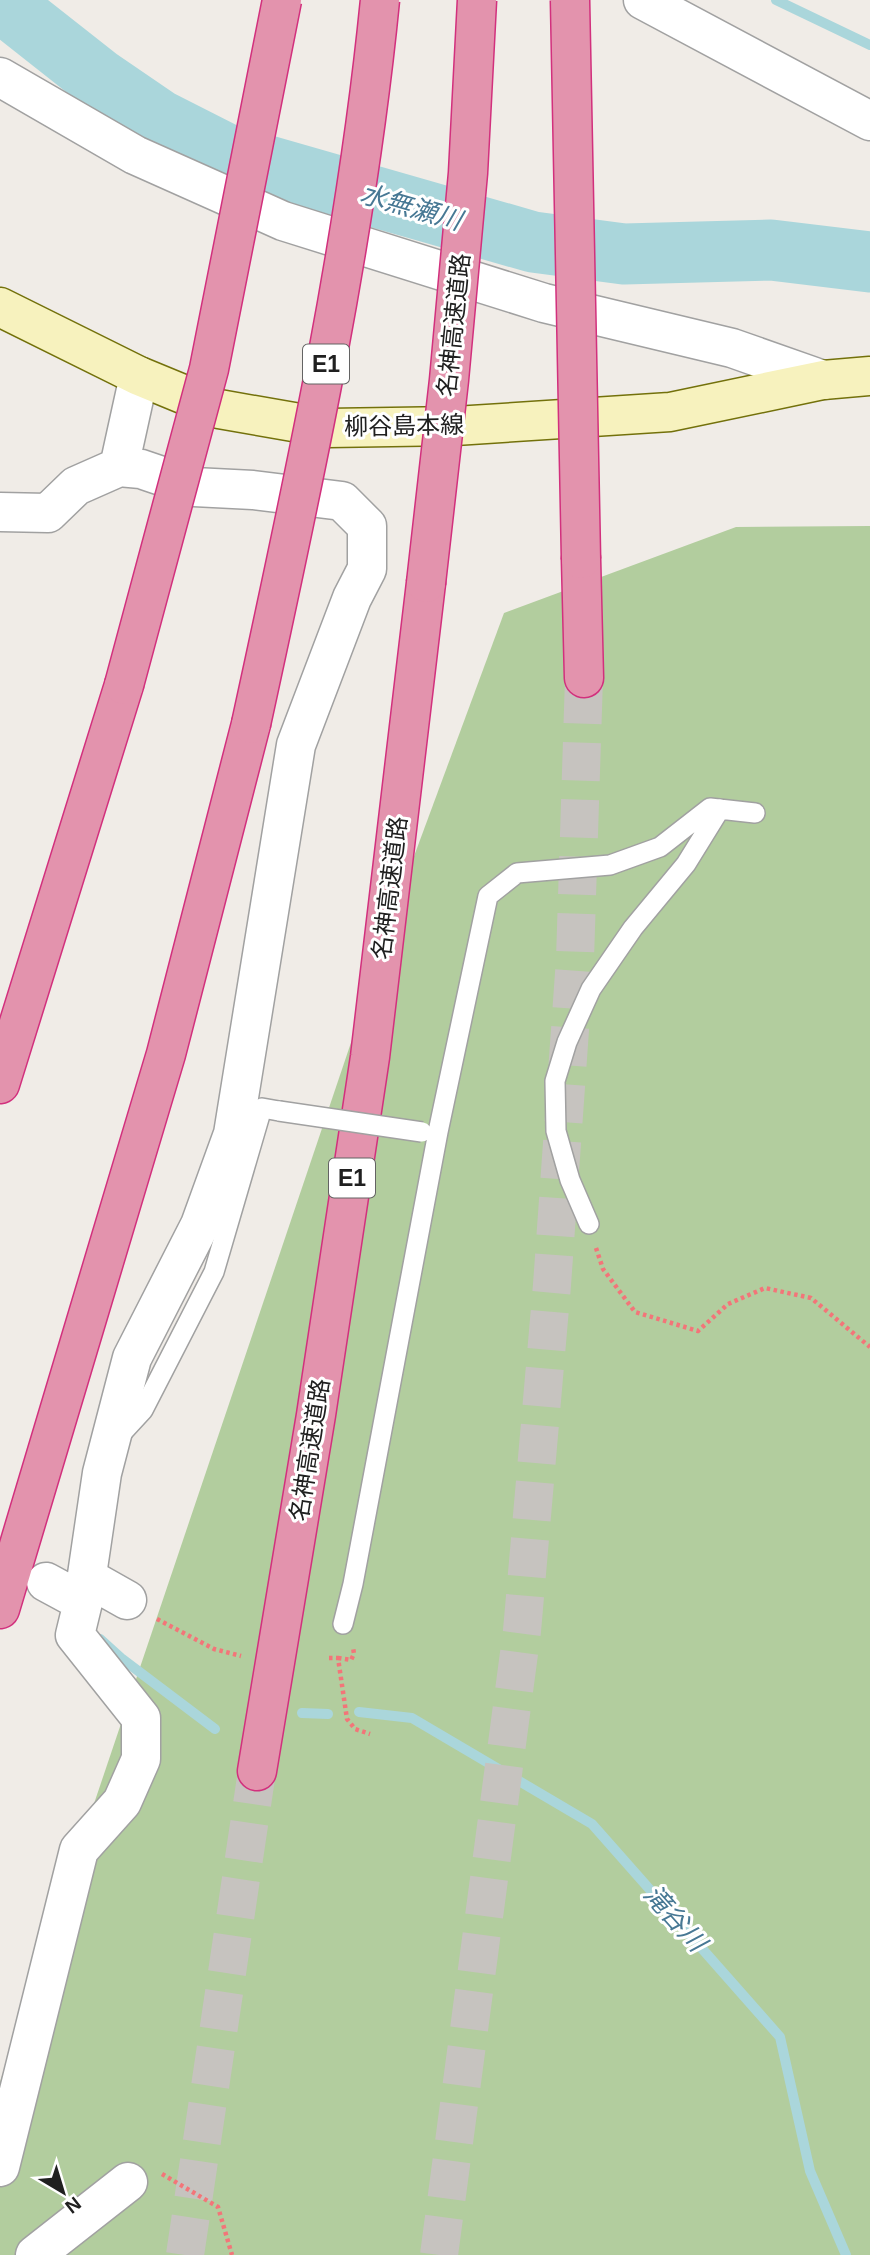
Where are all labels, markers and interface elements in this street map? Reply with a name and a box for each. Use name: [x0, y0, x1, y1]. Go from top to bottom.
water label: 水無瀬川: [357, 178, 468, 237]
street label: 名神高速道路: [433, 252, 474, 398]
road number: E1: [303, 344, 349, 384]
street label: 柳谷島本線: [344, 411, 464, 440]
street label: 名神高速道路: [367, 815, 412, 961]
road number: E1: [329, 1158, 375, 1198]
street label: 名神高速道路: [285, 1377, 334, 1523]
water label: 滝谷川: [638, 1879, 714, 1959]
north arrow: [28, 2157, 98, 2227]
text: N: [61, 2193, 85, 2218]

